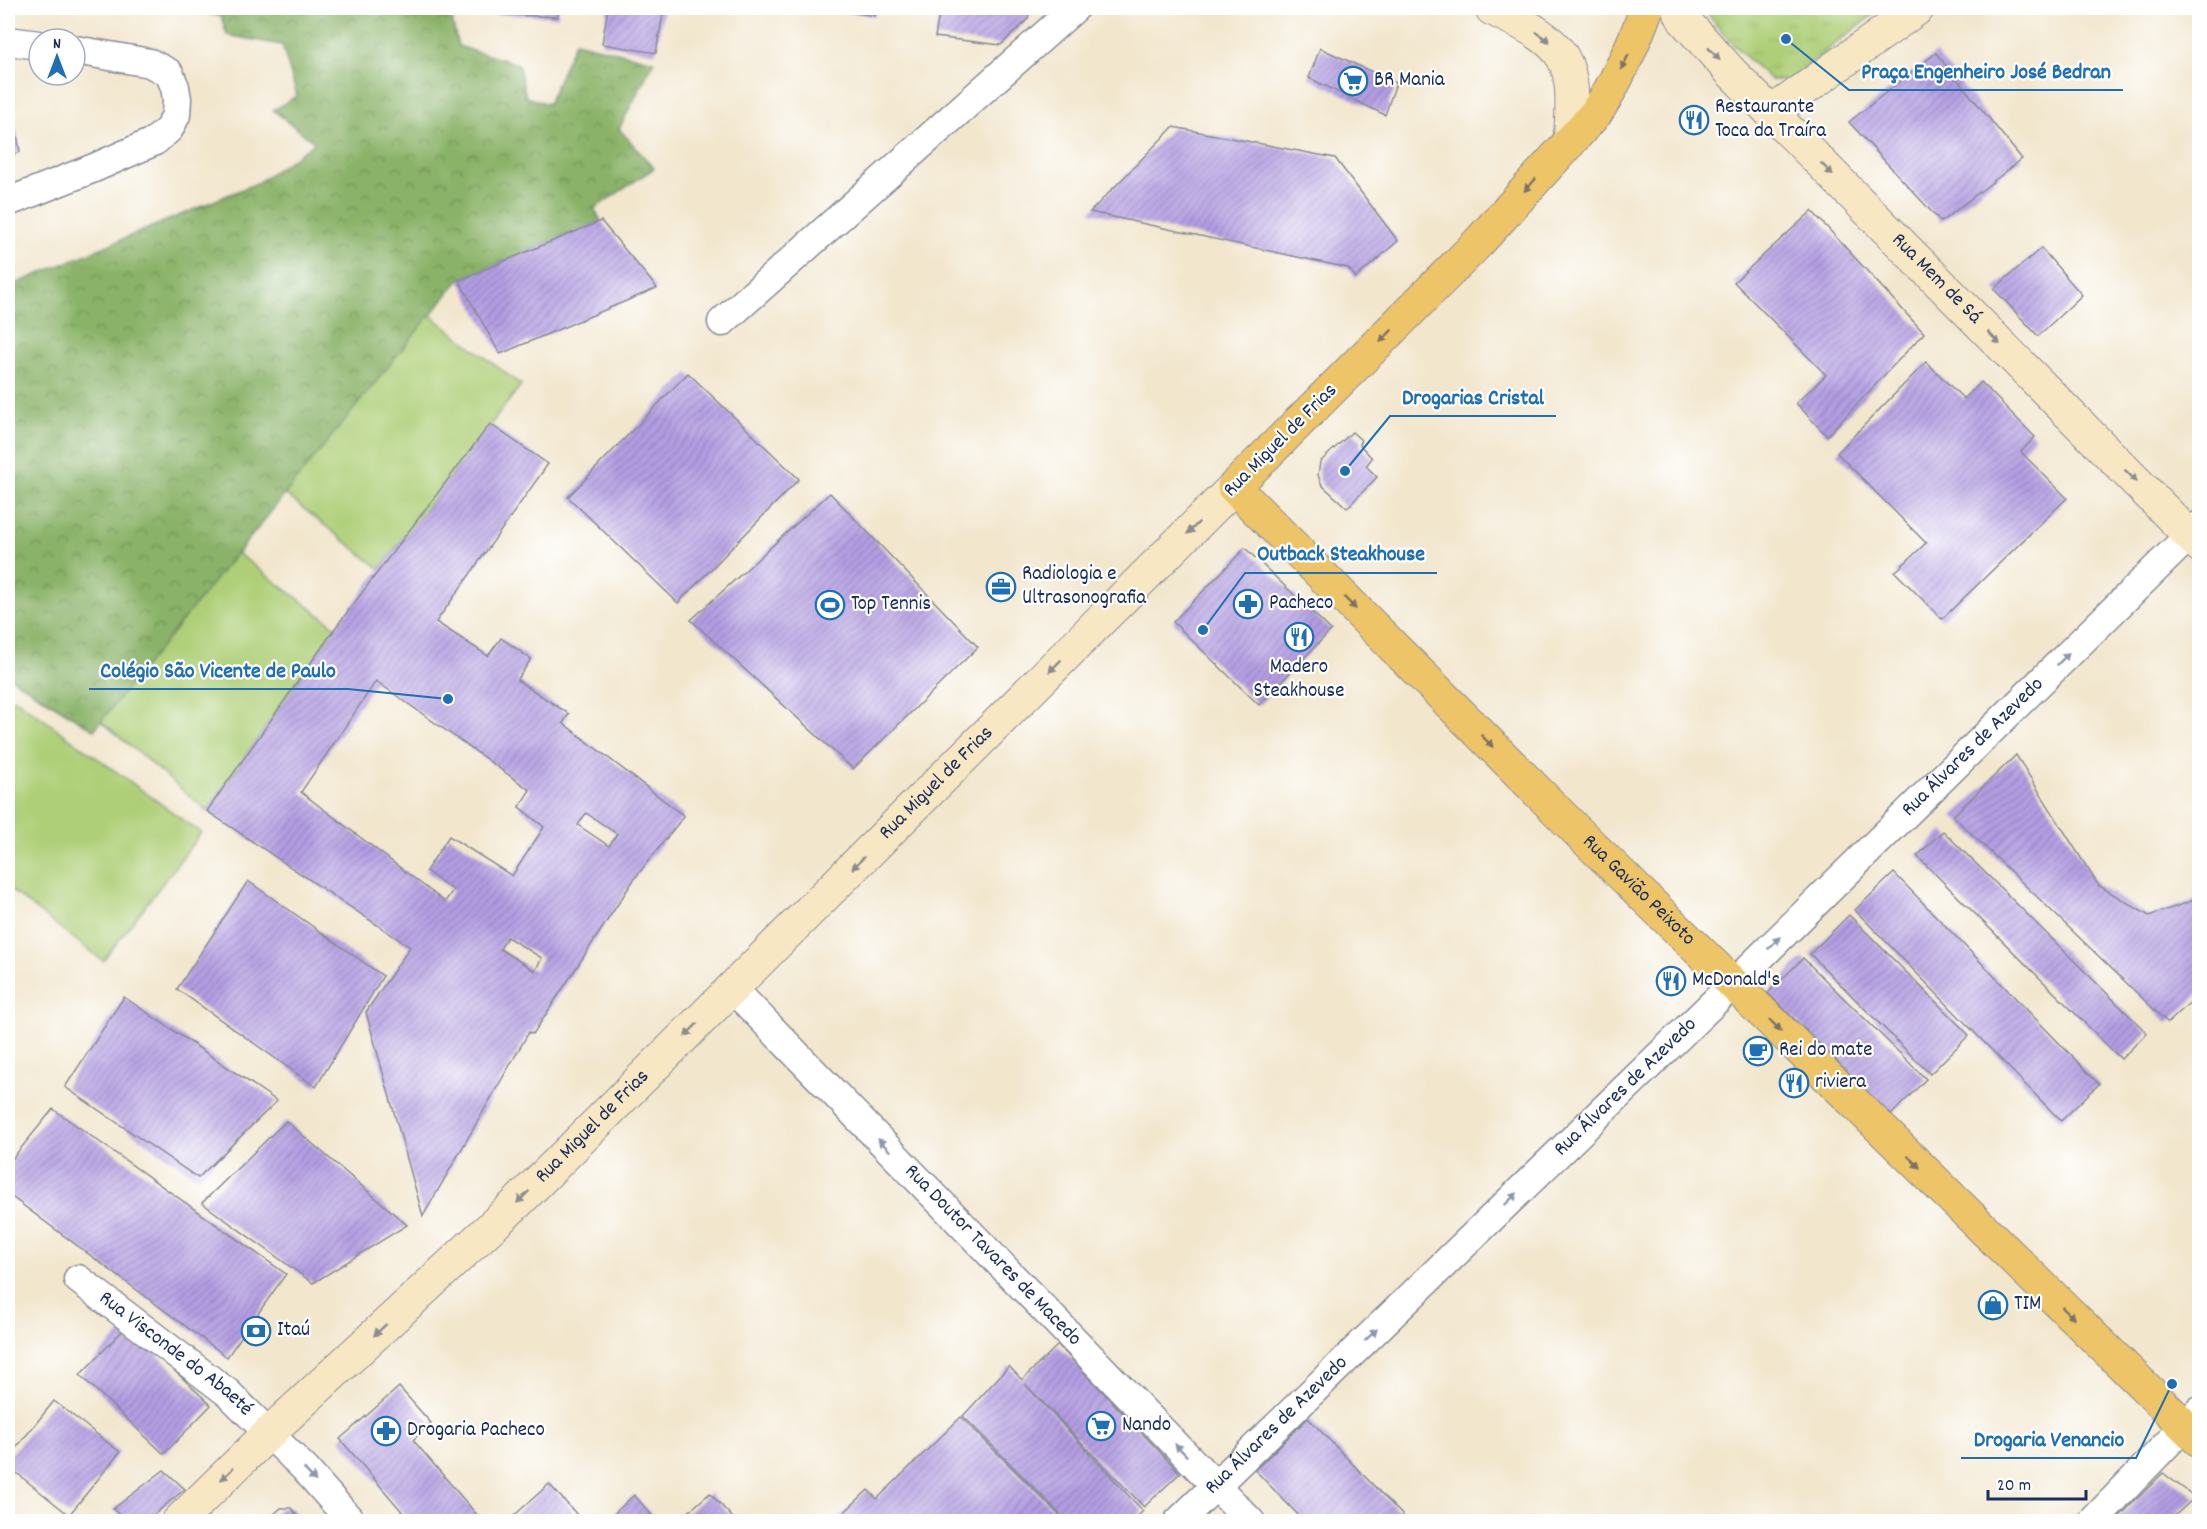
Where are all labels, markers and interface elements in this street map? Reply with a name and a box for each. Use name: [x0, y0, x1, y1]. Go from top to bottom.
north arrow: [27, 27, 87, 87]
one-way arrow: [1535, 31, 1551, 43]
text: N: [53, 33, 61, 56]
one-way arrow: [1706, 46, 1720, 60]
callout: Praça Engenheiro José Bedran: [1849, 50, 2123, 90]
one-way arrow: [1620, 53, 1629, 70]
text: Praça Engenheiro José Bedran: [1861, 58, 2111, 89]
supermarket icon: BR Mania: [1337, 65, 1369, 97]
place label: BR Mania: [1374, 66, 1446, 96]
place label: Restaurante Toca da Traíra: [1715, 93, 1827, 147]
restaurant icon: Restaurante Toca da Traíra: [1678, 104, 1710, 136]
one-way arrow: [1820, 161, 1834, 175]
one-way arrow: [1524, 177, 1537, 192]
street label: Rua Mem de Sá: [1884, 227, 1989, 332]
one-way arrow: [1379, 328, 1393, 342]
one-way arrow: [1986, 330, 2000, 344]
callout: Drogarias Cristal: [1390, 376, 1556, 416]
street label: Rua Miguel de Frias: [1217, 377, 1345, 505]
text: Drogarias Cristal: [1402, 384, 1545, 415]
one-way arrow: [2123, 469, 2137, 483]
one-way arrow: [1186, 521, 1201, 535]
callout: Outback Steakhouse: [1245, 533, 1437, 573]
text: Outback Steakhouse: [1257, 540, 1425, 571]
place label: Radiologia e Ultrasonografia: [1022, 560, 1147, 614]
office icon: Radiologia e Ultrasonografia: [985, 571, 1017, 603]
pharmacy icon: Pacheco: [1232, 588, 1264, 620]
sports icon: Top Tennis: [814, 589, 846, 621]
place label: Pacheco: [1269, 589, 1333, 619]
place label: Top Tennis: [851, 590, 931, 620]
one-way arrow: [1342, 595, 1356, 609]
restaurant icon: Madero Steakhouse: [1283, 621, 1315, 653]
callout: Colégio São Vicente de Paulo: [89, 649, 348, 689]
one-way arrow: [2055, 652, 2069, 666]
place label: Madero Steakhouse: [1254, 653, 1344, 707]
text: Colégio São Vicente de Paulo: [100, 657, 336, 688]
one-way arrow: [1048, 659, 1063, 673]
street label: Rua Álvares de Azevedo: [1895, 671, 2051, 825]
street label: Rua Miguel de Frias: [873, 720, 1001, 848]
one-way arrow: [1480, 733, 1494, 747]
street label: Rua Gavião Peixoto: [1575, 828, 1702, 954]
one-way arrow: [852, 856, 866, 870]
one-way arrow: [1767, 937, 1781, 951]
restaurant icon: McDonald's: [1655, 965, 1687, 997]
place label: McDonald's: [1692, 966, 1780, 996]
street label: Rua Álvares de Azevedo: [1548, 1011, 1704, 1164]
one-way arrow: [1767, 1018, 1781, 1032]
one-way arrow: [685, 1023, 699, 1037]
cafe icon: Rei do mate: [1742, 1035, 1774, 1067]
place label: Rei do mate: [1779, 1036, 1872, 1066]
street label: Rua Miguel de Frias: [529, 1063, 657, 1191]
restaurant icon: riviera: [1778, 1067, 1810, 1099]
place label: riviera: [1815, 1068, 1867, 1098]
one-way arrow: [877, 1138, 891, 1152]
one-way arrow: [1907, 1154, 1921, 1168]
street label: Rua Doutor Tavares de Macedo: [897, 1158, 1088, 1354]
one-way arrow: [515, 1190, 530, 1204]
one-way arrow: [1503, 1193, 1518, 1206]
street label: Rua Visconde do Abaeté: [92, 1284, 259, 1424]
shop icon: TIM: [1977, 1289, 2009, 1321]
place label: TIM: [2014, 1290, 2041, 1320]
one-way arrow: [2061, 1305, 2075, 1319]
bank icon: Itaú: [240, 1315, 272, 1347]
place label: Itaú: [277, 1316, 310, 1346]
one-way arrow: [373, 1323, 388, 1336]
one-way arrow: [1363, 1328, 1377, 1342]
street label: Rua Álvares de Azevedo: [1199, 1349, 1355, 1502]
supermarket icon: Nando: [1085, 1410, 1117, 1442]
place label: Nando: [1122, 1411, 1171, 1441]
pharmacy icon: Drogaria Pacheco: [370, 1415, 402, 1447]
place label: Drogaria Pacheco: [407, 1416, 545, 1446]
callout: Drogaria Venancio: [1961, 1418, 2136, 1458]
text: Drogaria Venancio: [1974, 1426, 2124, 1457]
one-way arrow: [1174, 1444, 1188, 1458]
scale bar: [1988, 1463, 2086, 1501]
one-way arrow: [219, 1467, 234, 1481]
one-way arrow: [303, 1467, 317, 1482]
text: 20 m: [1997, 1474, 2031, 1499]

